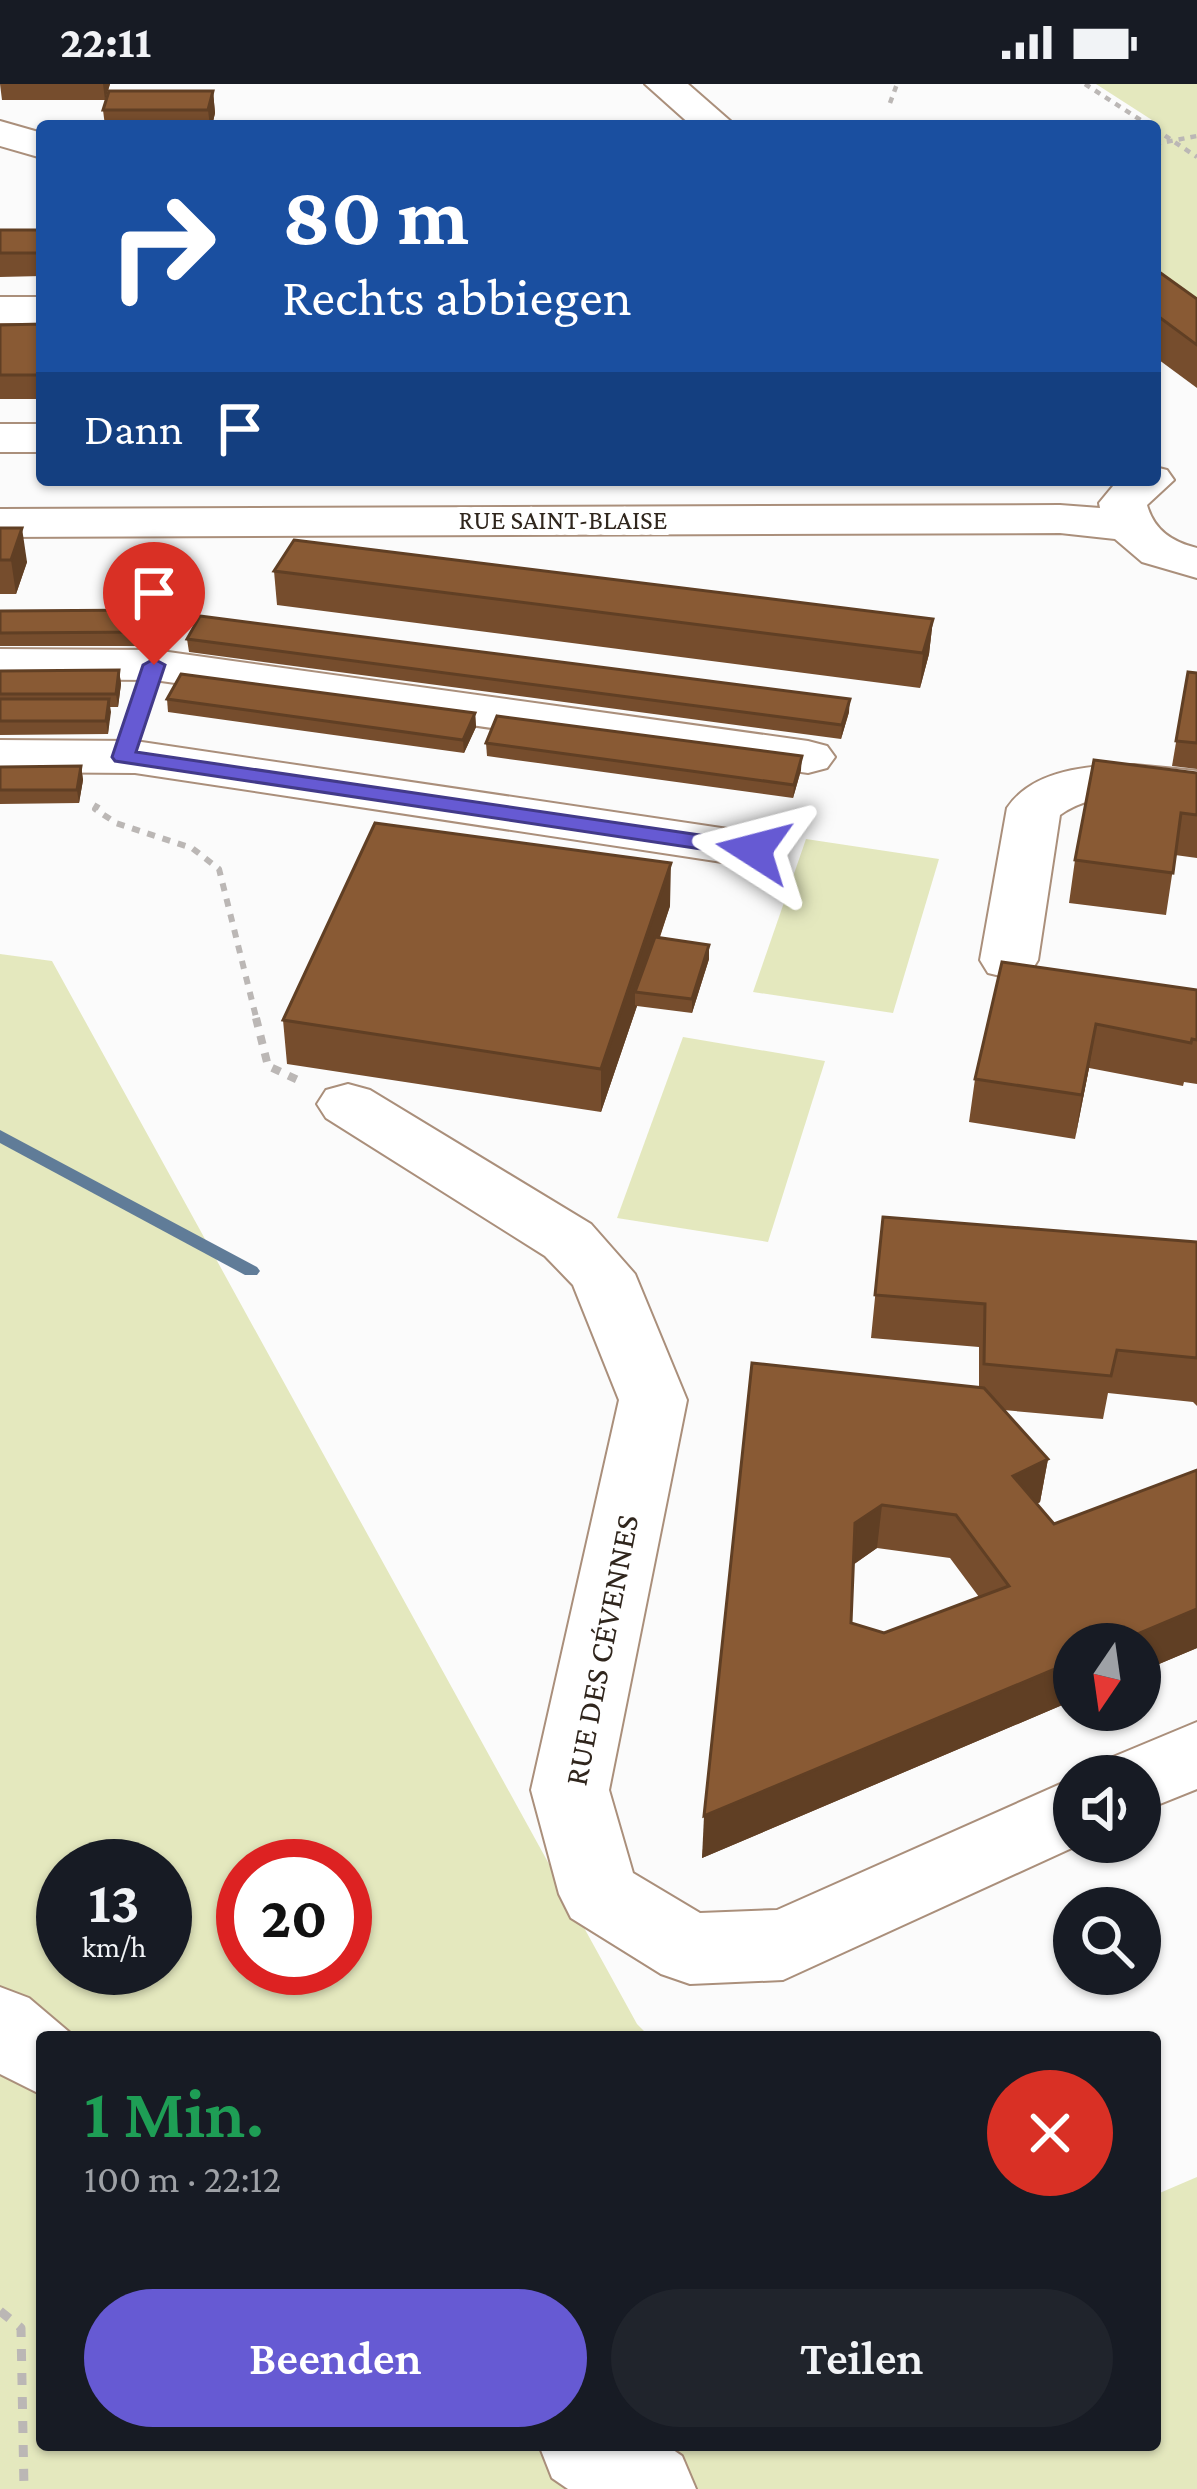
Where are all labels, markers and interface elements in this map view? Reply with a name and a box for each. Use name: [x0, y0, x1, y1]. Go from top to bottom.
text: 22:11: [60, 17, 151, 67]
icon: right: [84, 168, 240, 324]
text: 80 m: [282, 169, 469, 262]
text: Rechts abbiegen: [282, 267, 632, 327]
icon: arrive: [207, 396, 273, 462]
text: Dann: [84, 404, 183, 454]
street label: RUE SAINT-BLAISE: [459, 505, 667, 535]
pin: [103, 542, 205, 665]
icon: arrive: [121, 560, 187, 626]
position arrow: [691, 787, 817, 913]
street label: RUE DES CÉVENNES: [557, 1511, 645, 1789]
north arrow: [1053, 1623, 1161, 1731]
map controls: [1053, 1623, 1161, 1995]
button: sound: [1053, 1755, 1161, 1863]
speed limit sign: 20: [216, 1839, 372, 1995]
text: 13: [88, 1868, 140, 1935]
button: search: [1053, 1887, 1161, 1995]
text: km/h: [82, 1930, 146, 1963]
button: close: [987, 2070, 1113, 2196]
text: 1 Min.: [84, 2072, 264, 2152]
text: 100 m · 22:12: [84, 2157, 281, 2200]
button: Beenden: [84, 2289, 587, 2427]
button: Teilen: [611, 2289, 1113, 2427]

